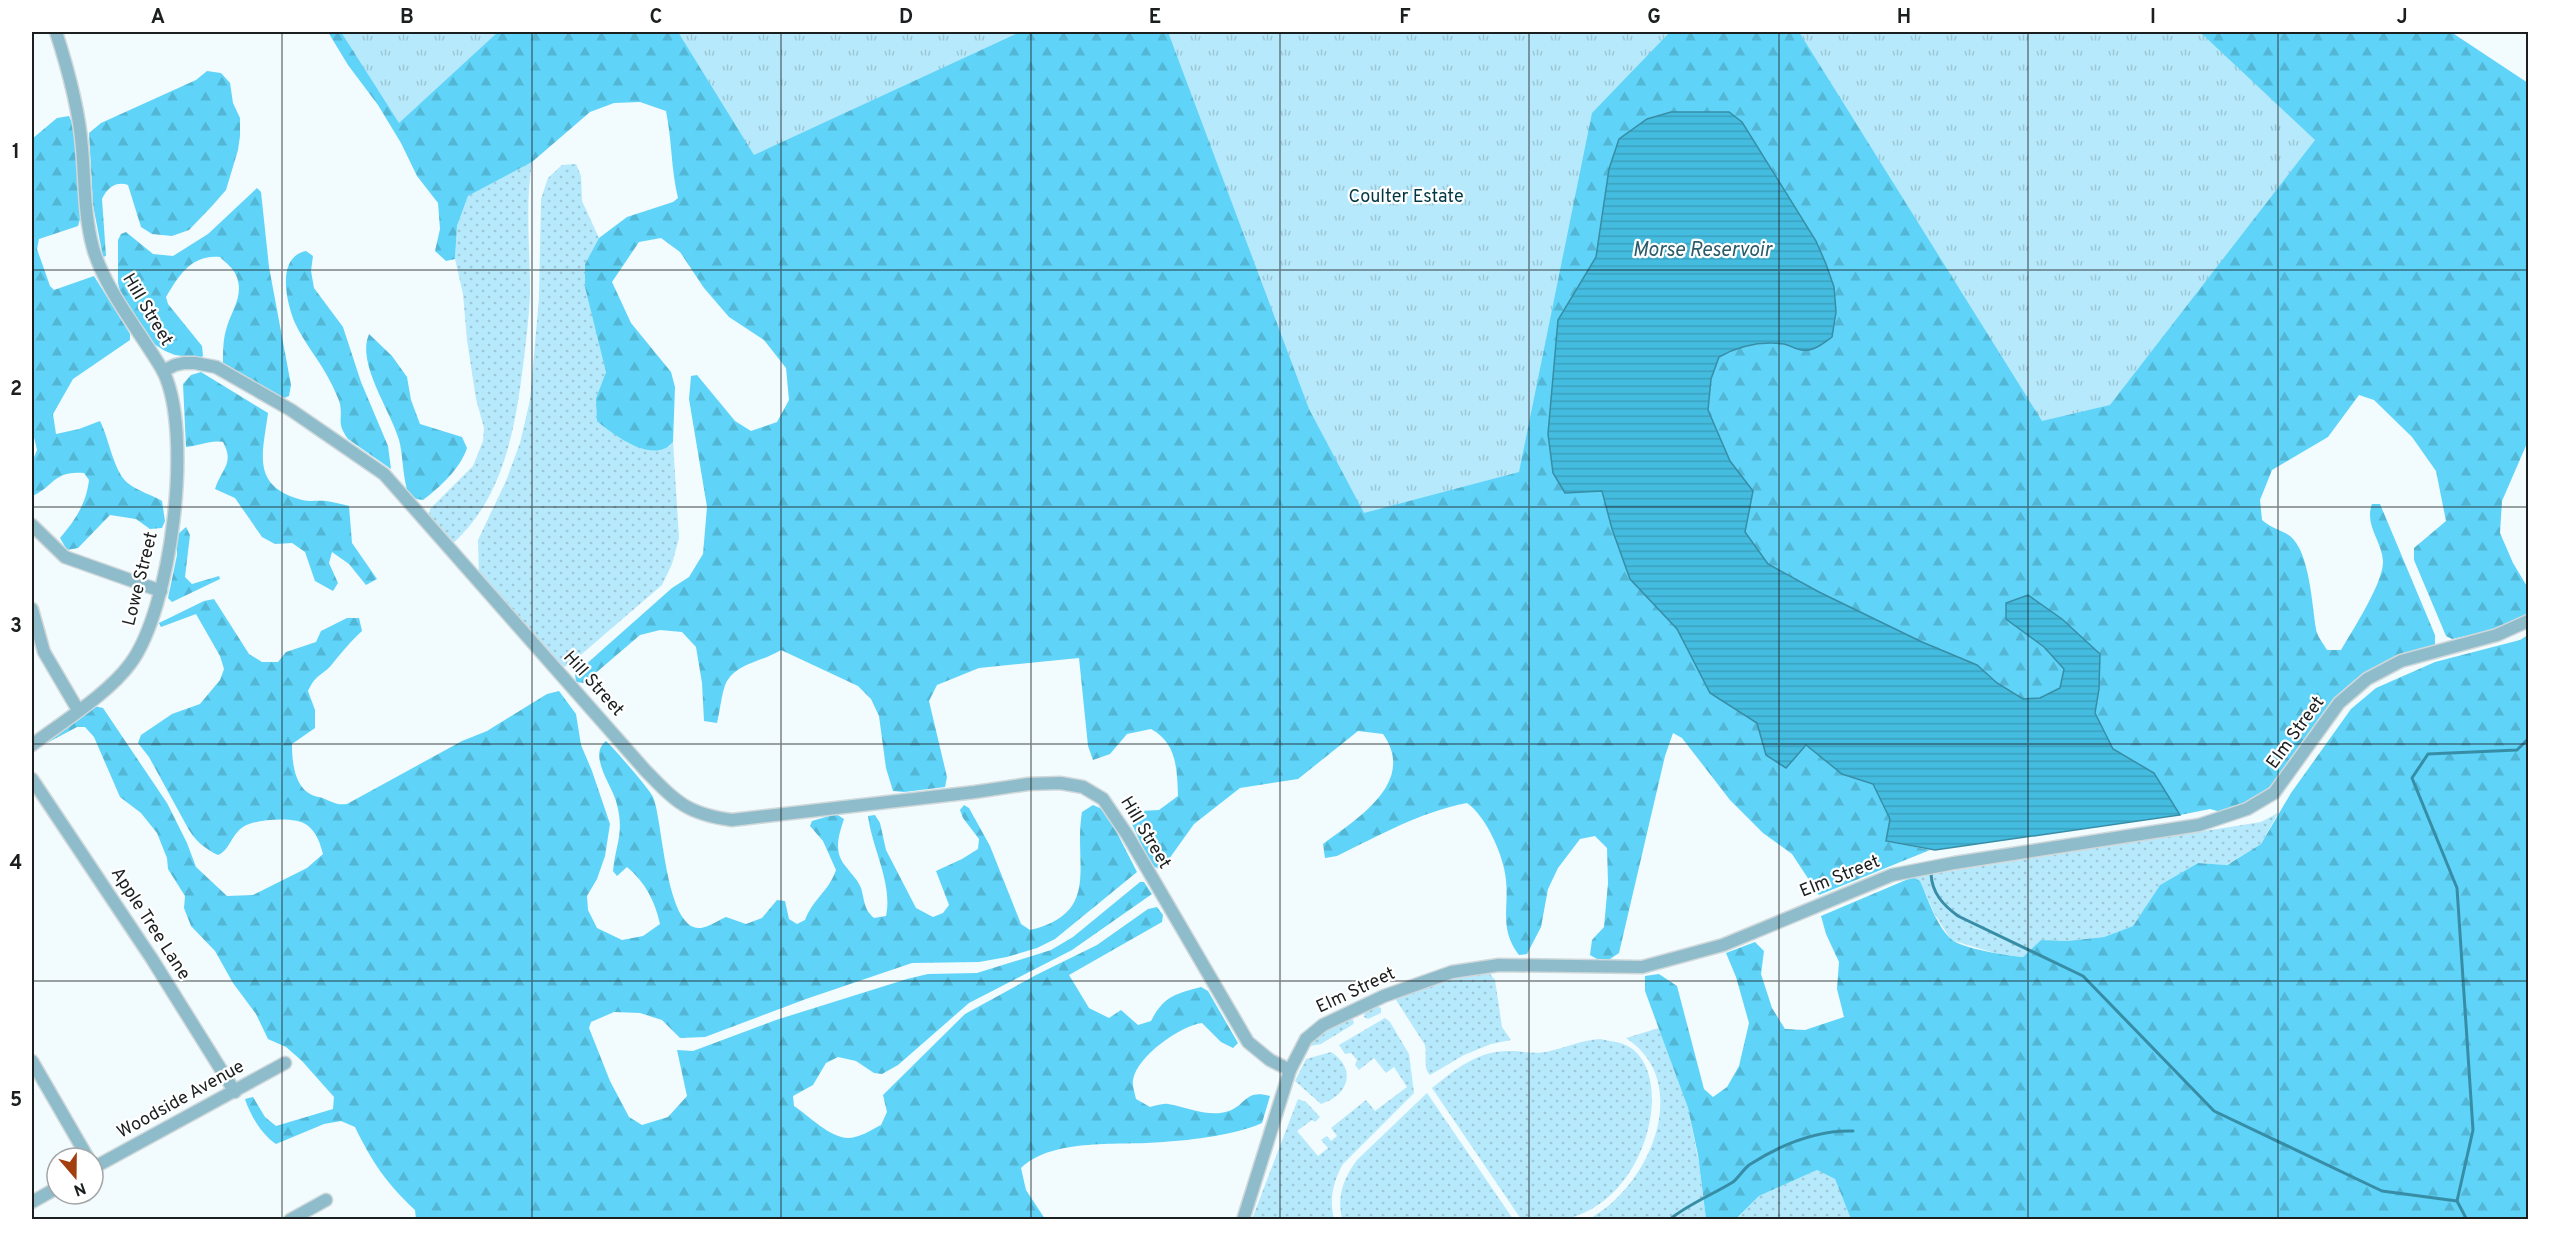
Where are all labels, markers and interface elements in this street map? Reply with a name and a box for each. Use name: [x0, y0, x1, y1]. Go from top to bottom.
text: A: [151, 5, 165, 31]
text: B: [400, 5, 414, 31]
text: C: [650, 5, 662, 31]
text: D: [899, 5, 913, 31]
text: E: [1149, 5, 1161, 31]
text: F: [1399, 5, 1411, 31]
text: G: [1647, 5, 1661, 31]
text: H: [1897, 5, 1911, 31]
text: I: [2150, 5, 2156, 31]
text: J: [2396, 5, 2408, 31]
text: 1: [12, 140, 20, 166]
park label: Coulter Estate: [1348, 186, 1464, 209]
water label: Morse Reservoir: [1632, 238, 1773, 264]
street label: Hill Street: [116, 270, 178, 350]
text: 2: [10, 377, 22, 403]
street label: Lowe Street: [118, 530, 164, 628]
text: 3: [10, 614, 22, 640]
street label: Hill Street: [558, 646, 628, 722]
street label: Elm Street: [2262, 692, 2330, 774]
street label: Hill Street: [1114, 793, 1176, 873]
text: 4: [10, 851, 22, 877]
street label: Elm Street: [1797, 851, 1883, 903]
street label: Apple Tree Lane: [105, 863, 195, 985]
street label: Elm Street: [1313, 963, 1399, 1019]
street label: Woodside Avenue: [113, 1056, 249, 1144]
text: 5: [10, 1088, 22, 1114]
north arrow: [45, 1146, 105, 1206]
text: N: [71, 1177, 88, 1200]

